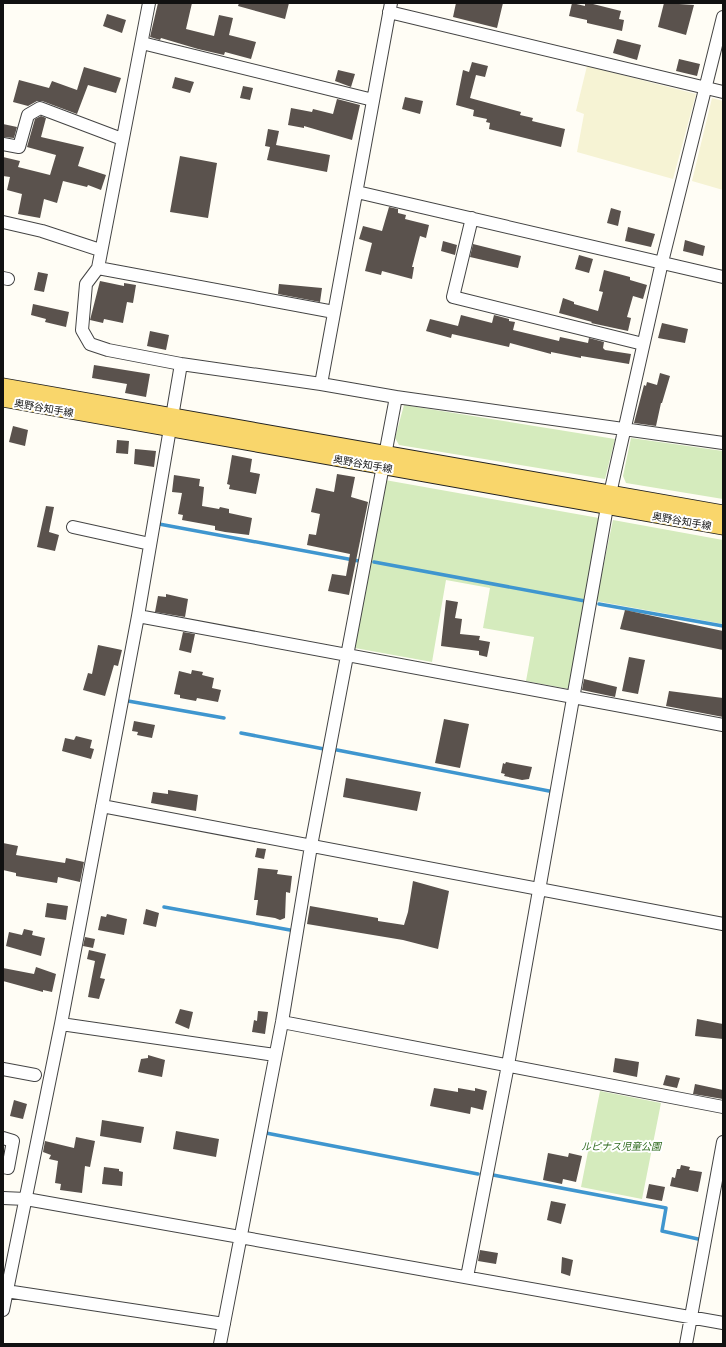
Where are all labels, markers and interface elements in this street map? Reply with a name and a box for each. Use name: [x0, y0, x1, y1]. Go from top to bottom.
street label: 奥野谷知手線: [13, 394, 75, 420]
street label: 奥野谷知手線: [332, 450, 394, 476]
street label: 奥野谷知手線: [651, 507, 713, 533]
park label: ルピナス児童公園: [581, 1138, 663, 1153]

